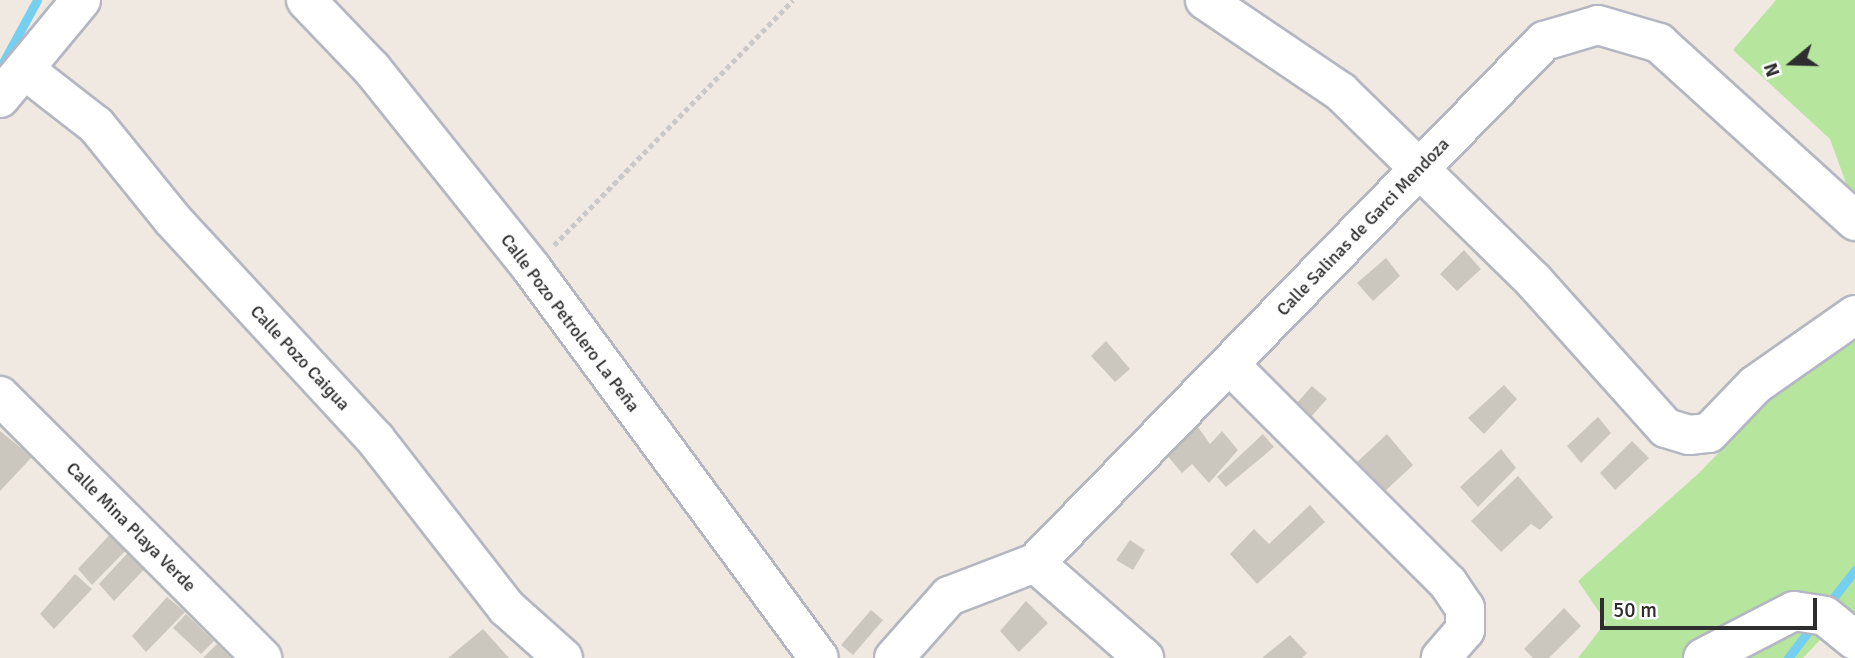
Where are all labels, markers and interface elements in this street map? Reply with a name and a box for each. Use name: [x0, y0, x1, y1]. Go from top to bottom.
north arrow: [1757, 28, 1827, 98]
text: N: [1759, 60, 1786, 80]
street label: Calle Salinas de Garci Mendoza: [1272, 133, 1454, 321]
street label: Calle Pozo Petrolero La Peña: [496, 230, 644, 416]
street label: Calle Pozo Caigua: [246, 301, 354, 415]
street label: Calle Mina Playa Verde: [62, 458, 200, 596]
scale bar: [1603, 584, 1820, 628]
text: 50 m: [1613, 597, 1657, 623]

